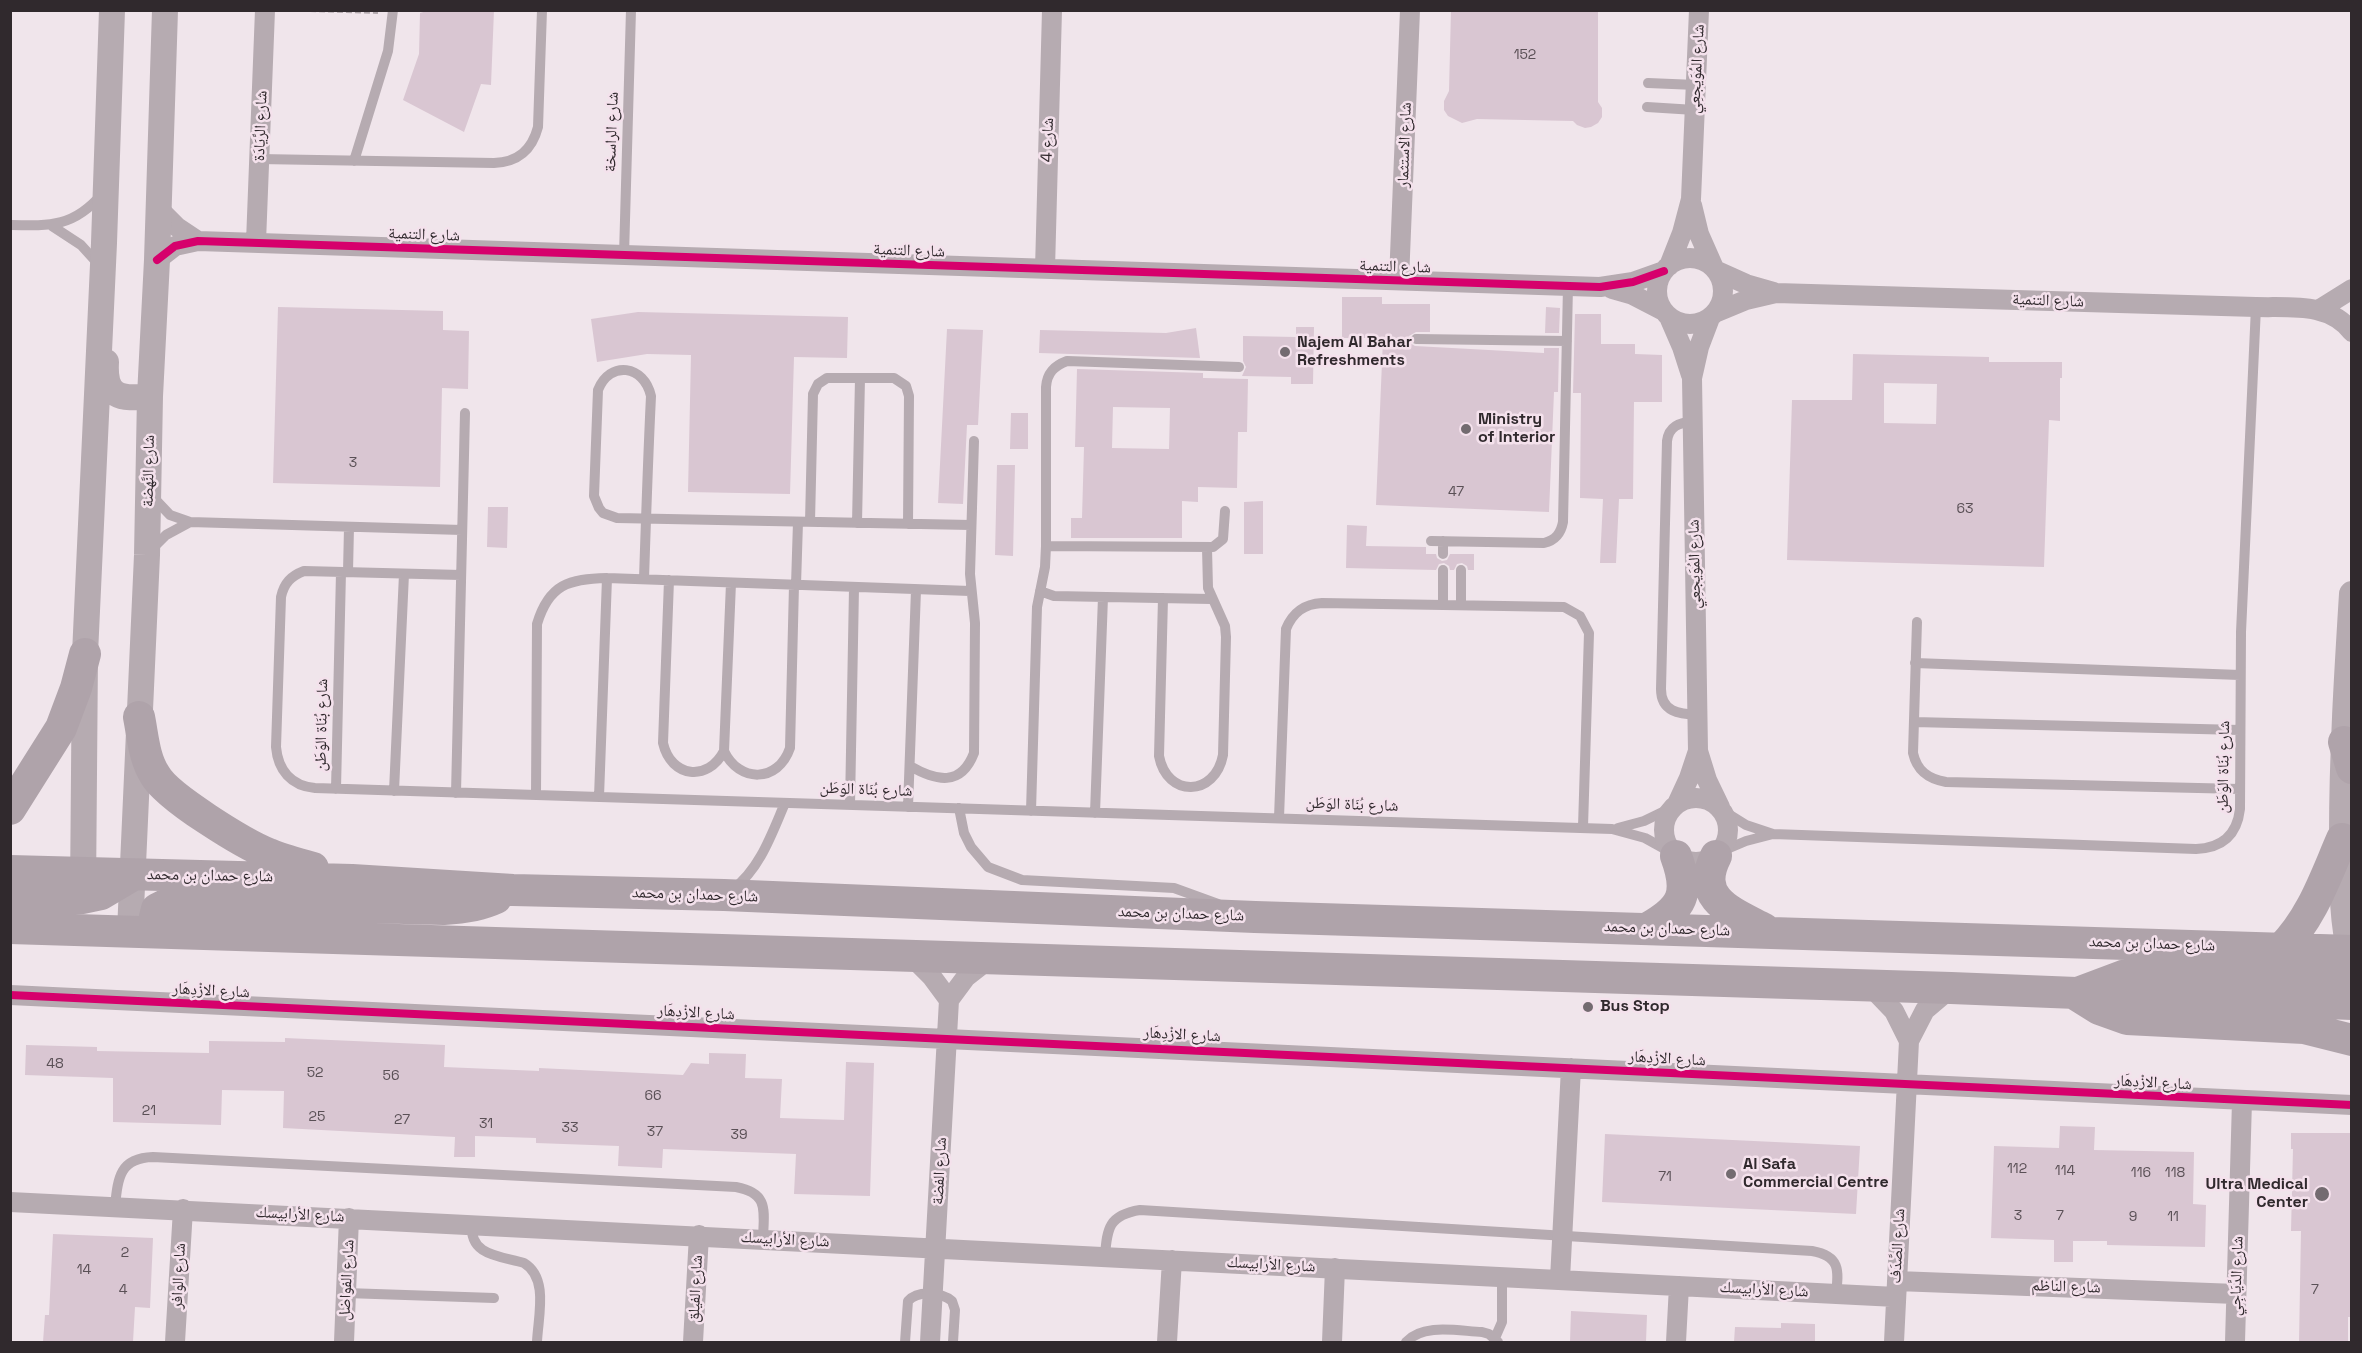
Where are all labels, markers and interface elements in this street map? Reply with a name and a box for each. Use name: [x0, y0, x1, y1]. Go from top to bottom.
street label: شارع المُوَيجعِي: [1685, 24, 1709, 114]
house number: 152: [1514, 47, 1536, 63]
street label: شارع الرِّيَادَة: [250, 90, 272, 162]
street label: شارع الراسخة: [601, 91, 623, 173]
street label: شارع الاستثمار: [1394, 102, 1416, 188]
street label: شارع 4: [1038, 117, 1058, 163]
street label: شارع التنمية: [388, 224, 460, 246]
street label: شارع التنمية: [873, 240, 945, 262]
street label: شارع التنمية: [1359, 256, 1431, 278]
street label: شارع التنمية: [2012, 290, 2084, 312]
place label: Najem Al Bahar Refreshments: [1297, 333, 1412, 371]
marker: Najem Al Bahar Refreshments: [1278, 345, 1292, 359]
place label: Ministry of Interior: [1478, 410, 1555, 448]
marker: Ministry of Interior: [1459, 422, 1473, 436]
street label: شارع النَّهضة: [139, 435, 159, 507]
house number: 3: [349, 455, 357, 471]
house number: 47: [1448, 484, 1464, 500]
house number: 63: [1956, 501, 1974, 517]
street label: شارع المُوَيجعِي: [1685, 519, 1705, 609]
street label: شارع بُنَاة الوَطَن: [312, 678, 332, 772]
street label: شارع بُنَاة الوَطَن: [2214, 720, 2234, 814]
street label: شارع بُنَاة الوَطَن: [819, 779, 913, 801]
street label: شارع بُنَاة الوَطَن: [1305, 794, 1399, 816]
street label: شارع حمدان بن محمد: [147, 865, 273, 887]
street label: شارع حمدان بن محمد: [632, 883, 758, 907]
street label: شارع حمدان بن محمد: [1118, 902, 1244, 926]
street label: شارع حمدان بن محمد: [1604, 917, 1730, 941]
street label: شارع حمدان بن محمد: [2089, 932, 2215, 956]
street label: شارع الازْدِهَار: [172, 979, 250, 1003]
place label: Bus Stop: [1600, 997, 1670, 1017]
marker: Bus Stop: [1581, 1000, 1595, 1014]
street label: شارع الازْدِهَار: [657, 1001, 735, 1025]
street label: شارع الازْدِهَار: [1143, 1023, 1221, 1047]
street label: شارع الازْدِهَار: [1628, 1047, 1706, 1071]
house number: 48: [46, 1056, 64, 1072]
house number: 52: [307, 1065, 323, 1081]
house number: 56: [383, 1068, 399, 1084]
street label: شارع الازْدِهَار: [2114, 1071, 2192, 1095]
house number: 66: [644, 1088, 662, 1104]
house number: 21: [142, 1103, 156, 1119]
house number: 25: [309, 1109, 325, 1125]
house number: 27: [394, 1112, 410, 1128]
house number: 31: [479, 1116, 493, 1132]
house number: 33: [562, 1120, 578, 1136]
house number: 37: [647, 1124, 663, 1140]
house number: 39: [730, 1127, 748, 1143]
street label: شارع الفضة: [929, 1137, 951, 1205]
place label: Al Safa Commercial Centre: [1743, 1155, 1889, 1193]
house number: 112: [2007, 1161, 2027, 1177]
house number: 114: [2055, 1163, 2075, 1179]
house number: 116: [2131, 1165, 2151, 1181]
house number: 118: [2165, 1165, 2185, 1181]
marker: Al Safa Commercial Centre: [1724, 1167, 1738, 1181]
house number: 71: [1658, 1169, 1672, 1185]
place label: Ultra Medical Center: [2206, 1175, 2308, 1213]
marker: Ultra Medical Center: [2313, 1185, 2331, 1203]
street label: شارع الأرابيسك: [255, 1203, 345, 1227]
street label: شارع الصَّدَف: [1886, 1208, 1910, 1284]
house number: 3: [2014, 1208, 2022, 1224]
house number: 7: [2056, 1208, 2064, 1224]
house number: 9: [2129, 1209, 2137, 1225]
house number: 11: [2167, 1209, 2179, 1225]
street label: شارع الأرابيسك: [740, 1228, 830, 1252]
street label: شارع الدَّيَاجِي: [2226, 1236, 2248, 1316]
street label: شارع الفواضل: [335, 1239, 359, 1321]
street label: شارع الوافر: [168, 1242, 190, 1310]
house number: 2: [121, 1245, 129, 1261]
street label: شارع الأرابيسك: [1226, 1253, 1316, 1277]
street label: شارع الفيلق: [685, 1255, 707, 1323]
house number: 14: [77, 1262, 91, 1278]
street label: شارع الناظم: [2031, 1276, 2101, 1298]
street label: شارع الأرابيسك: [1719, 1278, 1809, 1302]
house number: 4: [119, 1282, 127, 1298]
house number: 7: [2311, 1282, 2319, 1298]

